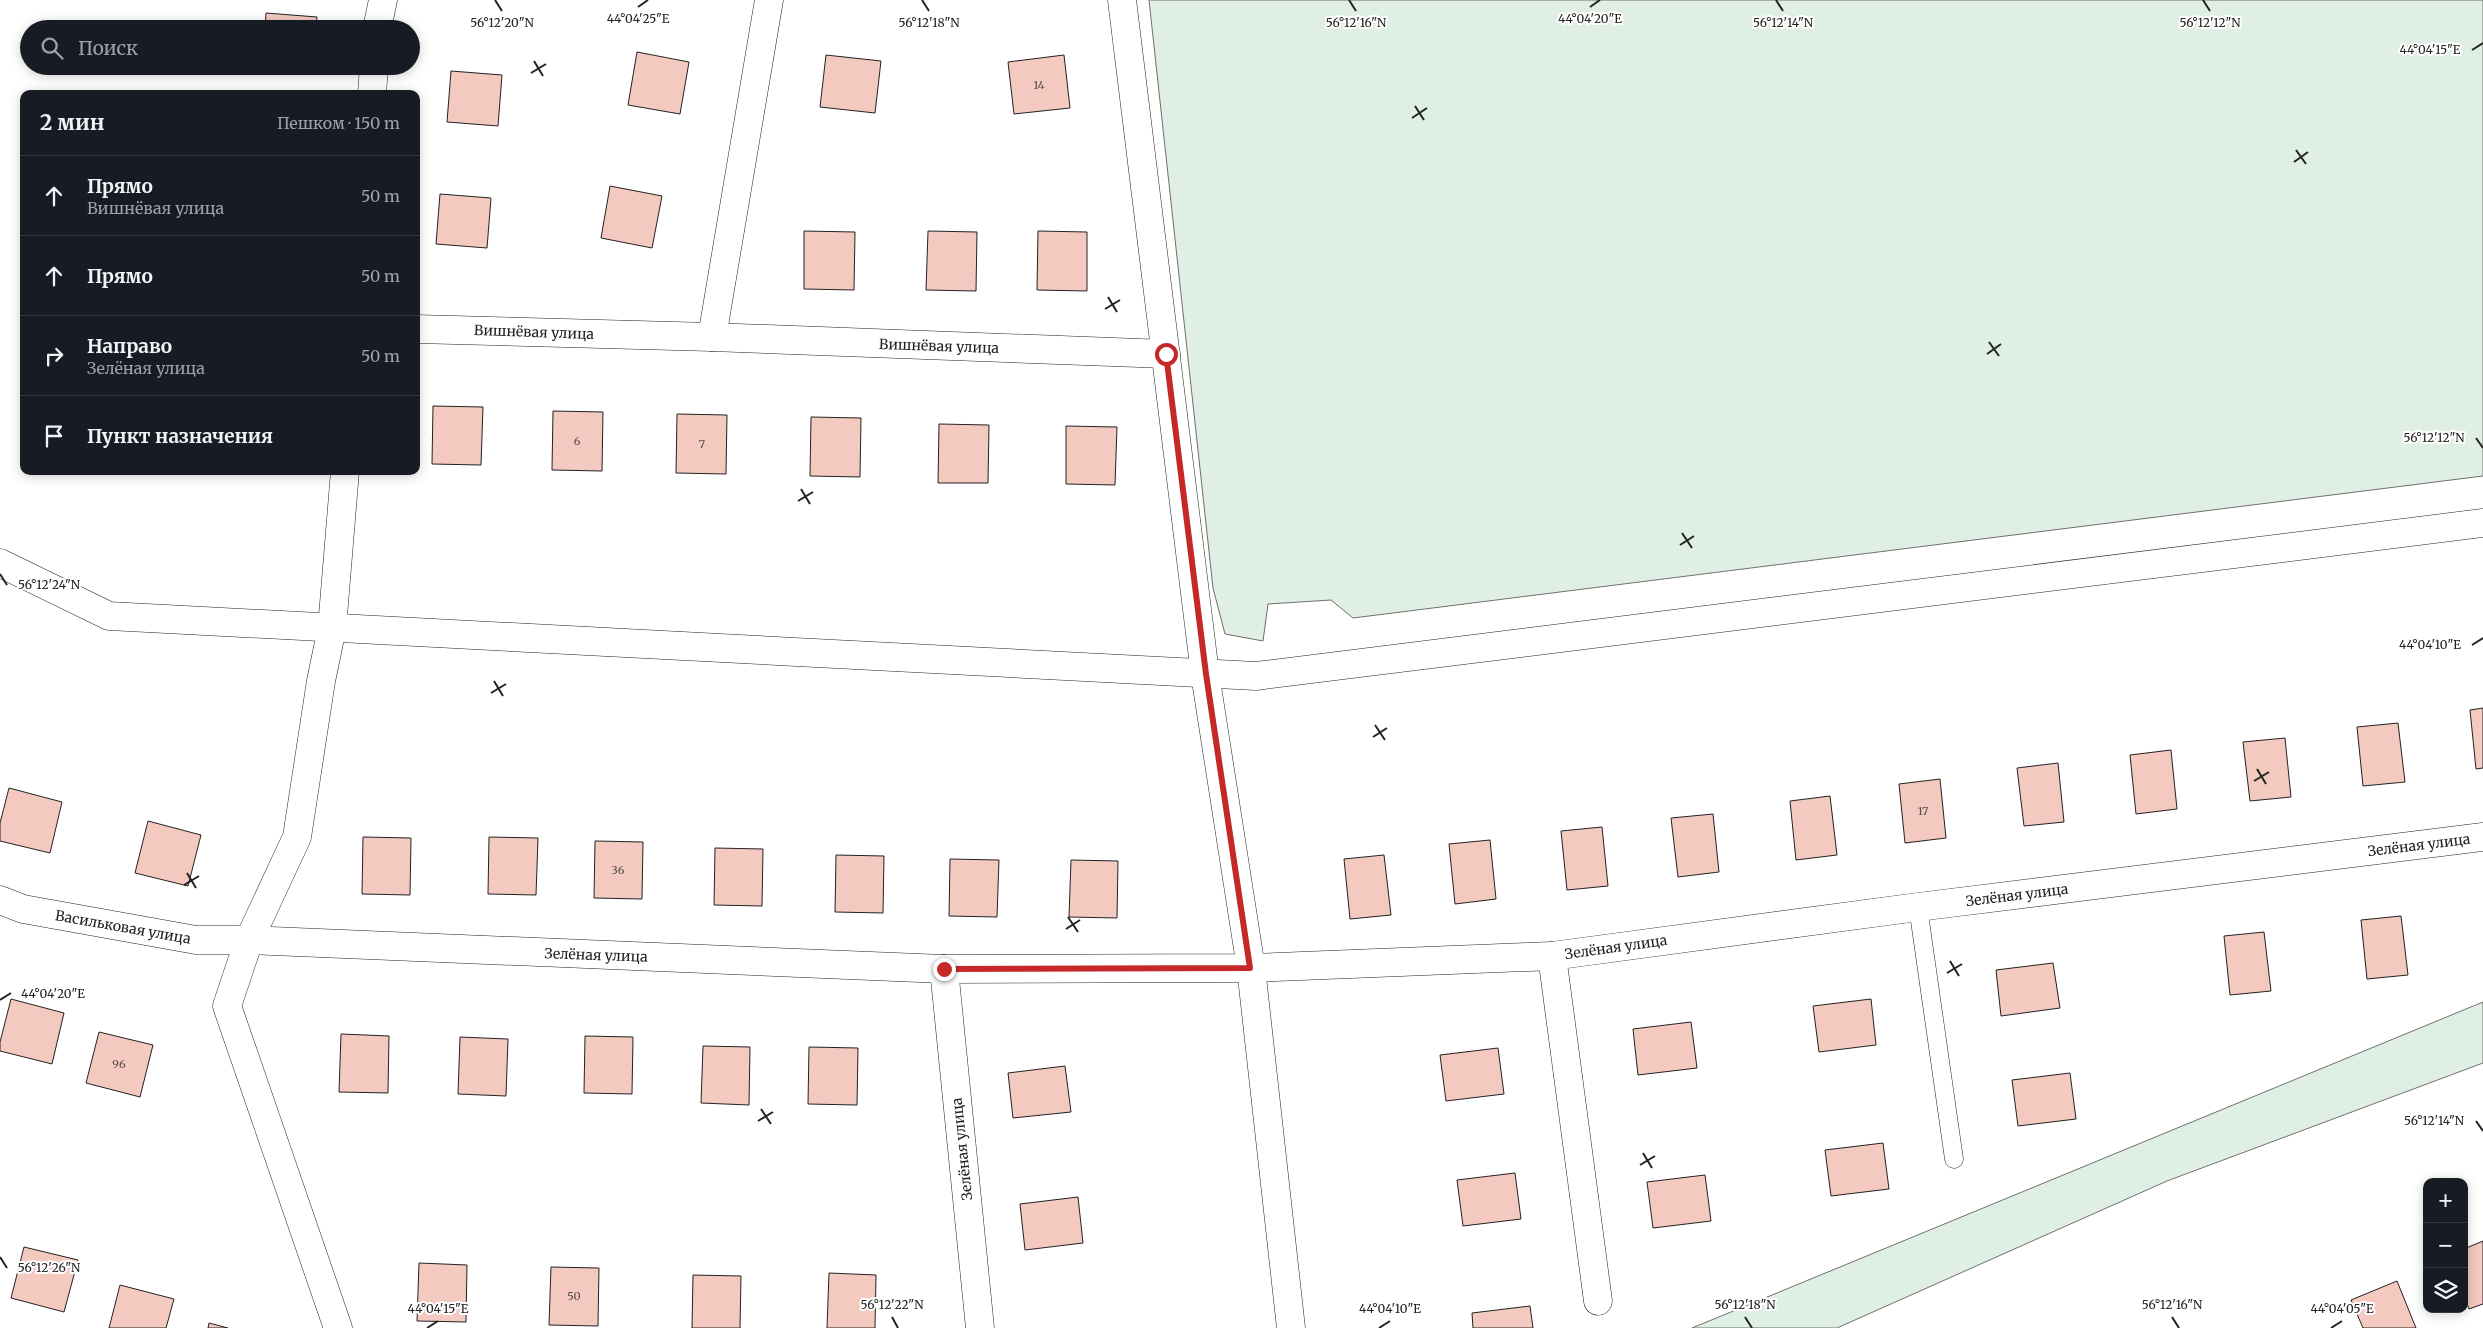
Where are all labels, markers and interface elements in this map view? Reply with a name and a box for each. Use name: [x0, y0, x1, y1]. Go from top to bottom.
text: 44°04'25"E: [607, 11, 670, 26]
text: 44°04'20"E: [1558, 11, 1622, 26]
text: 56°12'20"N: [470, 15, 535, 30]
text: 56°12'18"N: [898, 15, 960, 30]
text: 56°12'16"N: [1326, 15, 1387, 30]
text: 56°12'14"N: [1753, 15, 1814, 30]
text: 56°12'12"N: [2179, 15, 2241, 30]
search box: [20, 20, 420, 75]
icon: search: [38, 34, 66, 62]
text: Поиск: [78, 36, 138, 60]
text: 44°04'15"E: [2400, 42, 2461, 57]
house number: 14: [1033, 78, 1045, 92]
text: 2 мин: [40, 109, 104, 136]
text: Пешком · 150 m: [277, 113, 400, 133]
text: Прямо: [87, 174, 153, 198]
icon: ahead: [40, 182, 68, 210]
text: 50 m: [361, 186, 400, 206]
text: Вишнёвая улица: [87, 198, 224, 218]
icon: ahead: [40, 262, 68, 290]
text: Прямо: [87, 264, 153, 288]
text: 50 m: [361, 266, 400, 286]
street label: Вишнёвая улица: [474, 321, 595, 343]
text: Направо: [87, 334, 172, 358]
street label: Вишнёвая улица: [879, 335, 1000, 357]
icon: right: [40, 342, 68, 370]
route start: [1155, 343, 1178, 366]
text: 50 m: [361, 346, 400, 366]
text: Зелёная улица: [87, 358, 205, 378]
icon: arrive: [40, 422, 68, 450]
text: Пункт назначения: [87, 424, 273, 448]
text: 56°12'12"N: [2403, 430, 2465, 445]
house number: 6: [574, 434, 581, 448]
house number: 7: [699, 437, 705, 451]
text: 56°12'24"N: [18, 577, 81, 592]
text: 44°04'10"E: [2399, 637, 2461, 652]
house number: 17: [1918, 804, 1928, 818]
street label: Зелёная улица: [2367, 830, 2472, 860]
house number: 36: [612, 863, 625, 877]
street label: Зелёная улица: [1965, 880, 2070, 910]
street label: Васильковая улица: [54, 906, 193, 948]
street label: Зелёная улица: [1564, 931, 1669, 963]
street label: Зелёная улица: [544, 944, 648, 966]
route end: [933, 958, 956, 981]
text: 44°04'20"E: [21, 986, 85, 1001]
house number: 96: [112, 1057, 126, 1071]
street label: Зелёная улица: [948, 1096, 976, 1201]
text: 56°12'14"N: [2404, 1113, 2465, 1128]
map controls: [2423, 1178, 2468, 1313]
button: +: [2423, 1178, 2468, 1223]
button: −: [2423, 1223, 2468, 1268]
text: 56°12'26"N: [18, 1260, 81, 1275]
button: layers: [2423, 1268, 2468, 1313]
house number: 50: [567, 1289, 581, 1303]
text: 56°12'22"N: [861, 1297, 924, 1312]
text: 56°12'18"N: [1714, 1297, 1776, 1312]
text: 56°12'16"N: [2142, 1297, 2203, 1312]
text: 44°04'15"E: [408, 1301, 469, 1316]
text: 44°04'10"E: [1359, 1301, 1421, 1316]
text: 44°04'05"E: [2310, 1301, 2374, 1316]

